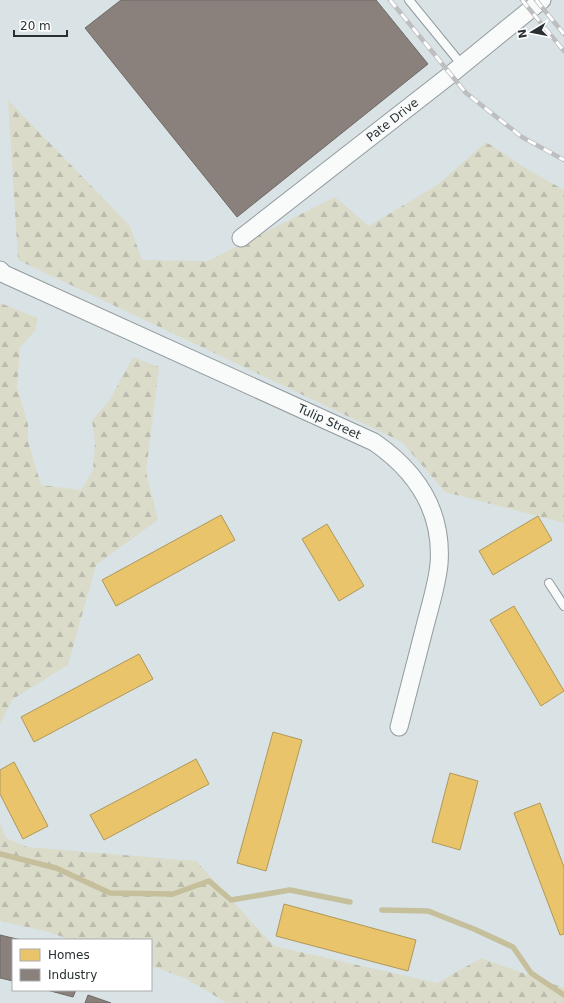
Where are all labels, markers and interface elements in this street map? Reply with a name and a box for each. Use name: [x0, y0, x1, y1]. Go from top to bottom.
scale bar: [14, 12, 67, 38]
north arrow: [512, 12, 552, 52]
text: 20 m: [20, 19, 51, 33]
text: N: [515, 28, 530, 39]
street label: Pate Drive: [364, 95, 421, 145]
street label: Tulip Street: [295, 401, 363, 442]
legend: [12, 939, 152, 991]
text: Homes: [48, 948, 90, 962]
text: Industry: [48, 968, 97, 982]

